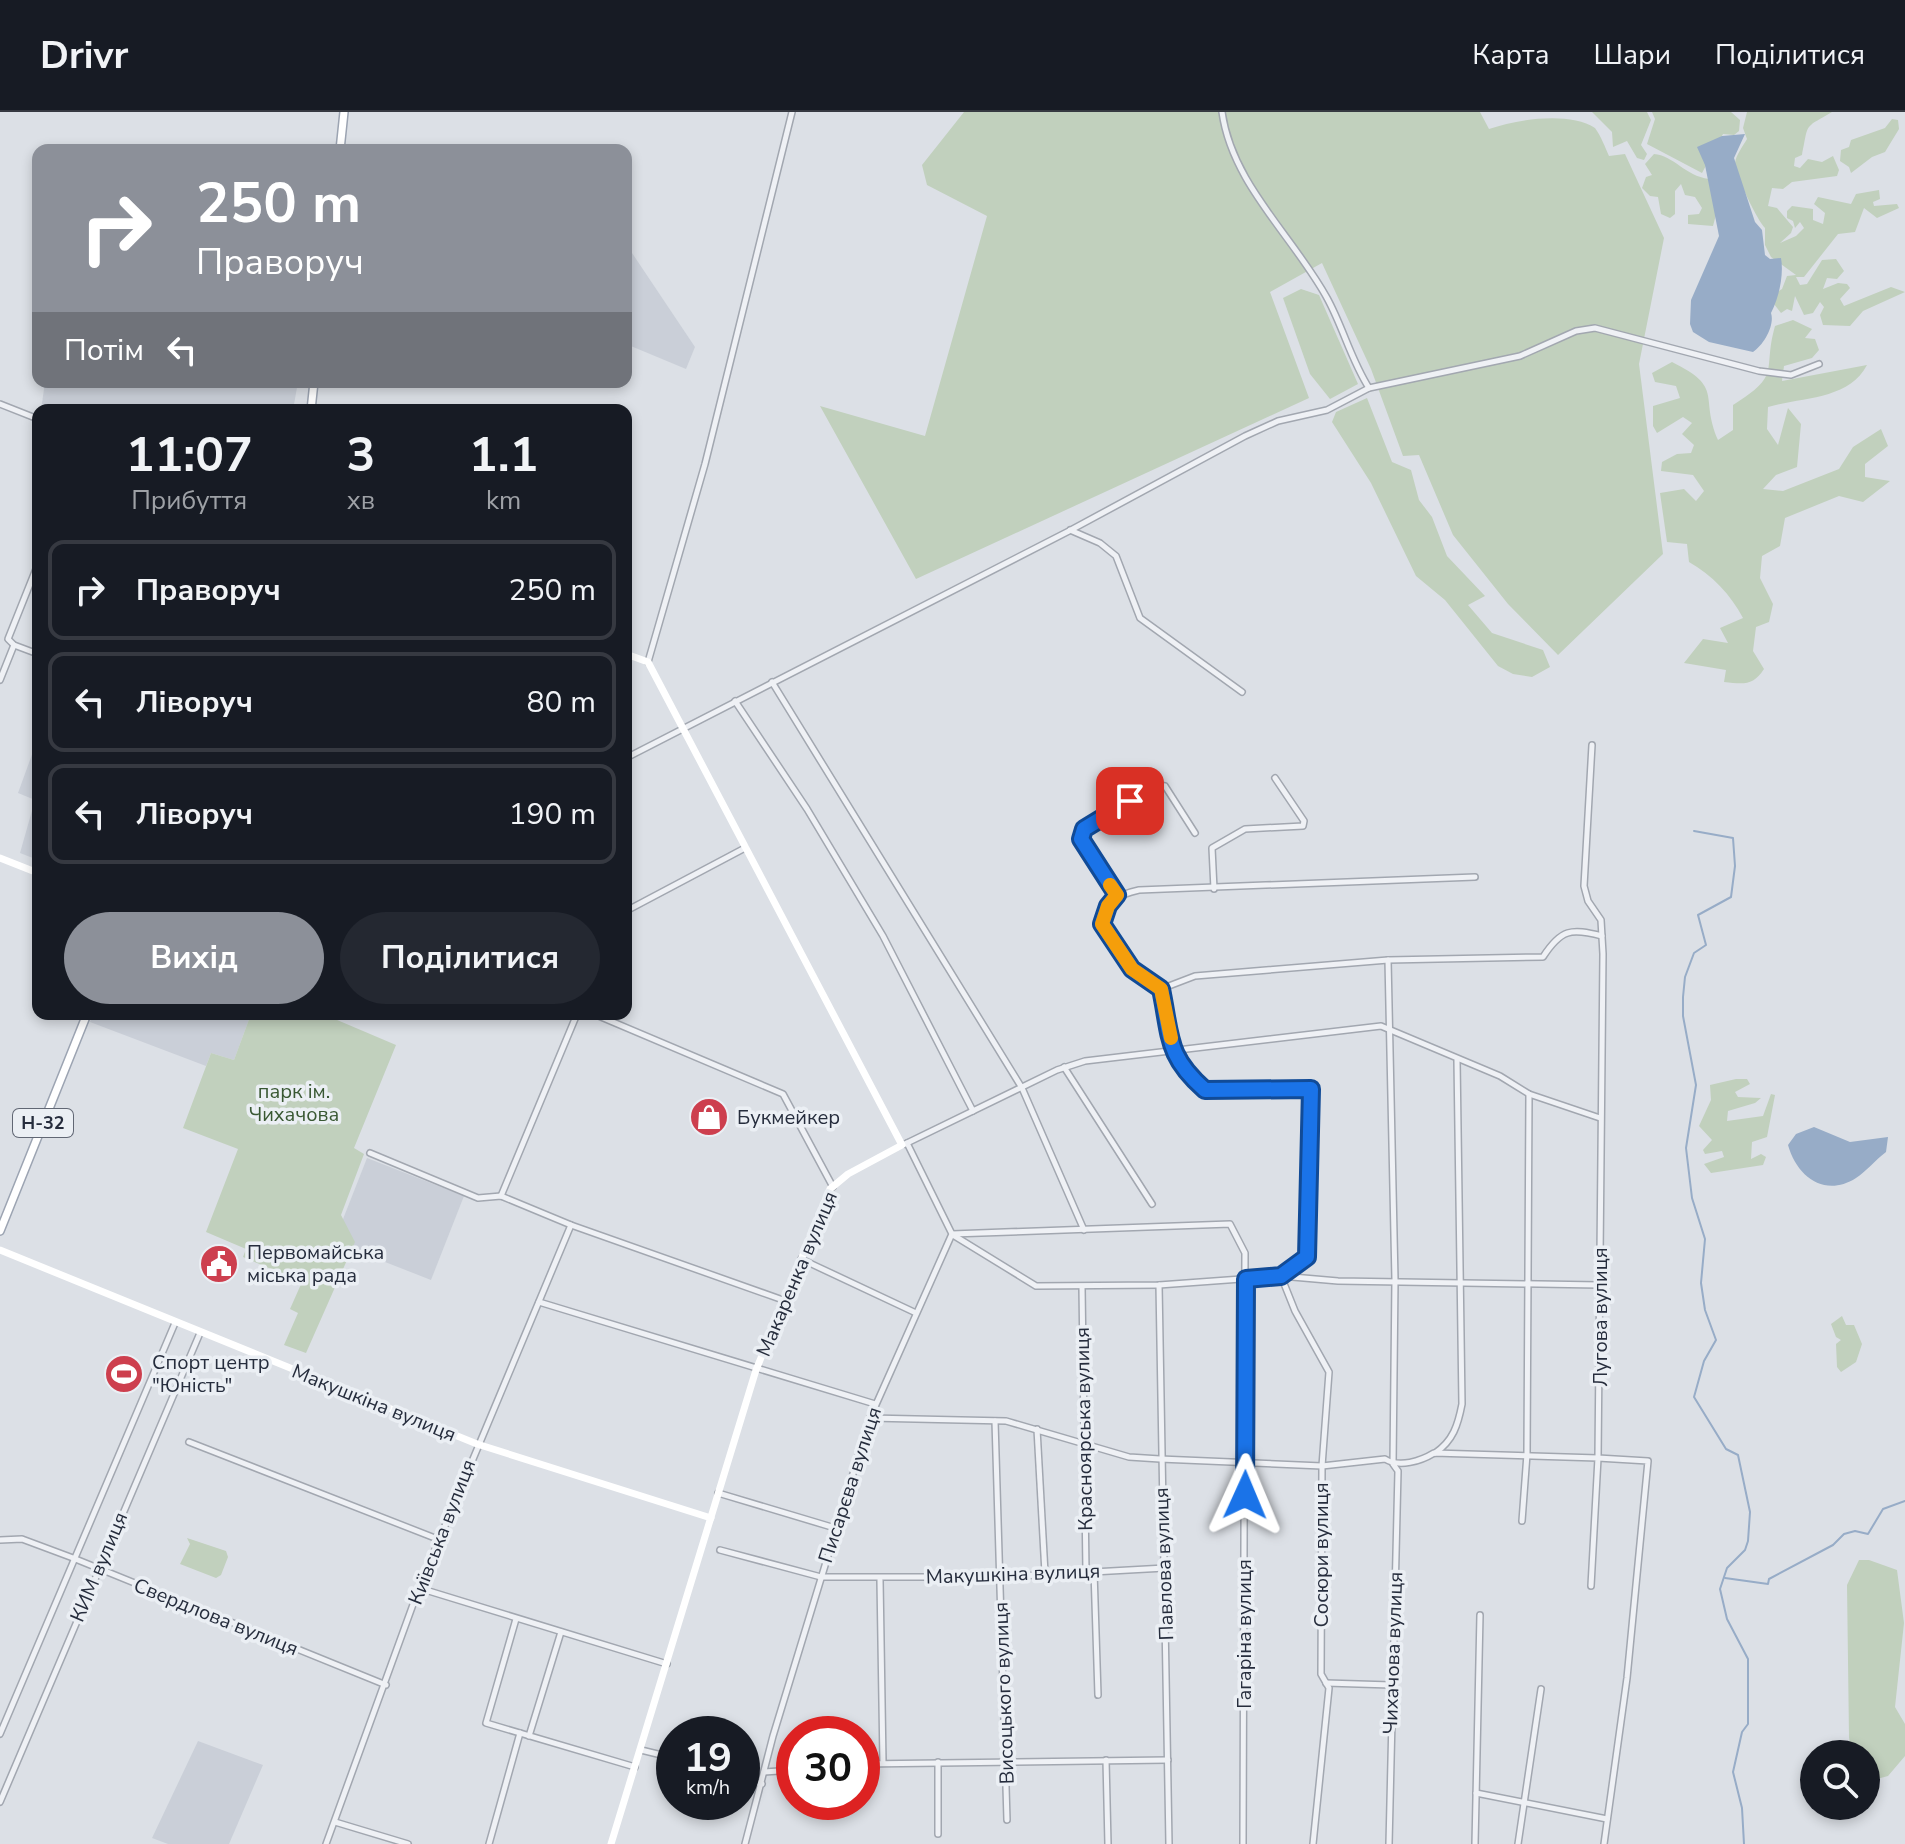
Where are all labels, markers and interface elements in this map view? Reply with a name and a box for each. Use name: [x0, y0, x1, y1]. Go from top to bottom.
text: Drivr: [40, 30, 128, 81]
text: Карта: [1472, 36, 1550, 74]
text: Шари: [1594, 36, 1671, 74]
text: Поділитися: [1715, 36, 1865, 74]
text: 250 m: [196, 165, 361, 242]
icon: right: [64, 176, 168, 280]
text: Праворуч: [196, 238, 364, 287]
icon: left: [160, 328, 204, 372]
text: Потім: [64, 330, 144, 371]
text: 11:07: [126, 422, 253, 488]
text: 3: [346, 422, 375, 488]
text: 1.1: [469, 422, 538, 488]
text: Прибуття: [131, 483, 247, 518]
text: хв: [347, 483, 375, 518]
text: km: [486, 483, 521, 518]
icon: right: [68, 568, 112, 612]
text: Праворуч: [136, 570, 281, 611]
text: 250 m: [509, 570, 596, 611]
icon: left: [68, 680, 112, 724]
text: Ліворуч: [136, 682, 253, 723]
text: 80 m: [527, 682, 596, 723]
pin: [1096, 767, 1164, 835]
icon: arrive: [1108, 779, 1152, 823]
icon: left: [68, 792, 112, 836]
text: Ліворуч: [136, 794, 253, 835]
text: 190 m: [509, 794, 596, 835]
button: Вихід: [64, 912, 324, 1004]
button: Поділитися: [340, 912, 600, 1004]
park label: парк ім. Чихачова: [249, 1078, 339, 1128]
shop icon: Букмейкер: [688, 1096, 730, 1138]
place label: Букмейкер: [737, 1104, 840, 1131]
road number: Н-32: [13, 1109, 73, 1137]
street label: Макаренка вулиця: [750, 1187, 844, 1361]
place label: Первомайська міська рада: [247, 1239, 384, 1289]
public building icon: Первомайська міська рада: [198, 1243, 240, 1285]
street label: Лугова вулиця: [1587, 1248, 1614, 1386]
street label: Красноярська вулиця: [1069, 1327, 1099, 1531]
place label: Спорт центр "Юність": [152, 1349, 270, 1399]
sports icon: Спорт центр "Юність": [103, 1353, 145, 1395]
street label: Макушкіна вулиця: [288, 1358, 460, 1448]
street label: Писарєва вулиця: [812, 1404, 888, 1566]
position arrow: [1203, 1453, 1287, 1537]
street label: Київська вулиця: [402, 1455, 482, 1609]
street label: Сосюри вулиця: [1308, 1483, 1335, 1627]
street label: Павлова вулиця: [1148, 1487, 1180, 1641]
street label: КИМ вулиця: [64, 1508, 134, 1626]
street label: Макушкіна вулиця: [925, 1557, 1101, 1591]
street label: Гагаріна вулиця: [1231, 1559, 1258, 1709]
street label: Чихачова вулиця: [1377, 1571, 1409, 1735]
street label: Свердлова вулиця: [130, 1572, 302, 1662]
street label: Висоцького вулиця: [987, 1601, 1021, 1785]
speed limit sign: 30: [776, 1716, 880, 1820]
text: 19: [684, 1731, 732, 1785]
map controls: [1800, 1740, 1880, 1820]
button: search: [1800, 1740, 1880, 1820]
text: km/h: [686, 1774, 730, 1801]

